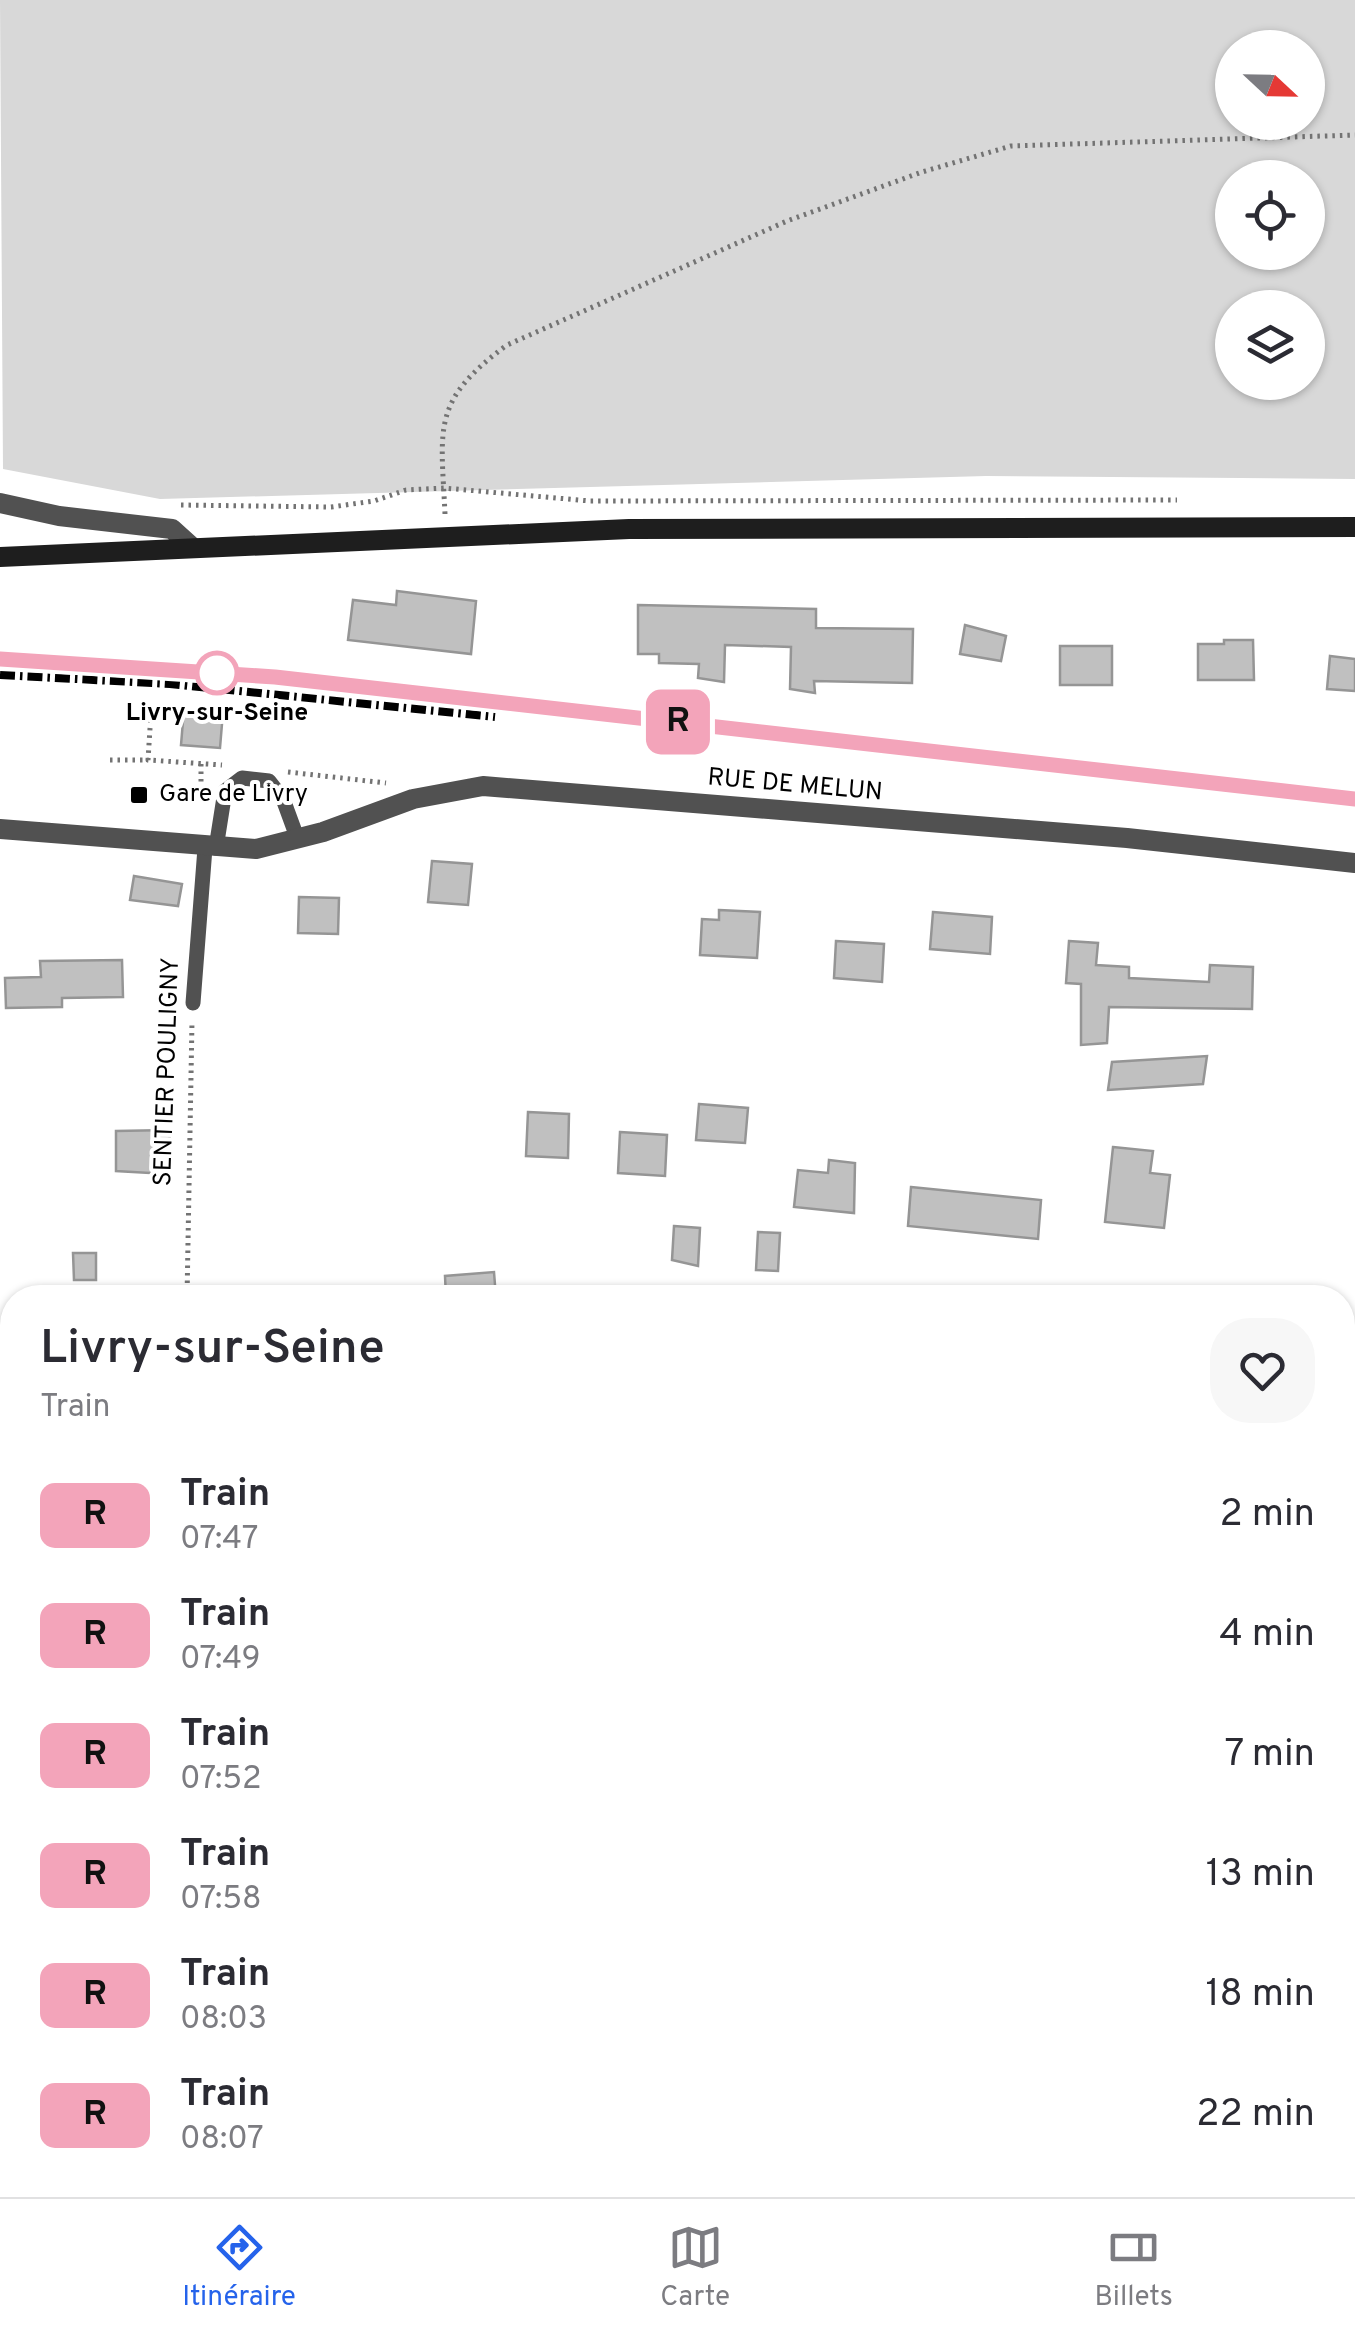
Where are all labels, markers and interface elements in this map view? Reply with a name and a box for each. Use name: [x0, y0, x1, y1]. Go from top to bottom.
north arrow: [1215, 30, 1325, 140]
map controls: [1215, 30, 1325, 400]
button: locate: [1215, 160, 1325, 270]
button: layers: [1215, 290, 1325, 400]
marker: Livry-sur-Seine: [196, 652, 238, 694]
line badge: R: [646, 690, 710, 754]
place label: Livry-sur-Seine: [126, 698, 308, 730]
text: R: [666, 700, 690, 744]
street label: RUE DE MELUN: [706, 762, 884, 810]
place label: Gare de Livry: [159, 779, 308, 811]
marker: Gare de Livry: [128, 784, 150, 806]
street label: SENTIER POULIGNY: [148, 957, 188, 1187]
button: heart: [1210, 1318, 1315, 1423]
text: Livry-sur-Seine: [40, 1320, 385, 1380]
text: Train: [40, 1388, 111, 1428]
text: Train: [180, 1471, 270, 1520]
text: 2 min: [1220, 1491, 1315, 1540]
text: R: [83, 1493, 107, 1537]
text: 07:47: [180, 1520, 258, 1560]
text: Train: [180, 1591, 270, 1640]
text: 4 min: [1219, 1611, 1315, 1660]
text: R: [83, 1613, 107, 1657]
text: 07:49: [180, 1640, 261, 1680]
text: Train: [180, 1711, 270, 1760]
text: 7 min: [1225, 1731, 1315, 1780]
text: R: [83, 1733, 107, 1777]
text: 07:52: [180, 1760, 262, 1800]
text: Train: [180, 1831, 270, 1880]
text: 13 min: [1206, 1851, 1315, 1900]
text: R: [83, 1853, 107, 1897]
text: 07:58: [180, 1880, 262, 1920]
text: Train: [180, 1951, 270, 2000]
text: 18 min: [1205, 1971, 1315, 2020]
text: R: [83, 1973, 107, 2017]
text: 08:03: [180, 2000, 267, 2040]
text: Train: [180, 2071, 270, 2120]
text: 22 min: [1196, 2091, 1315, 2140]
text: R: [83, 2093, 107, 2137]
text: 08:07: [180, 2120, 264, 2160]
tab: Itinéraire: [182, 2220, 296, 2316]
tab: Carte: [660, 2220, 730, 2316]
tab: Billets: [1094, 2220, 1173, 2316]

